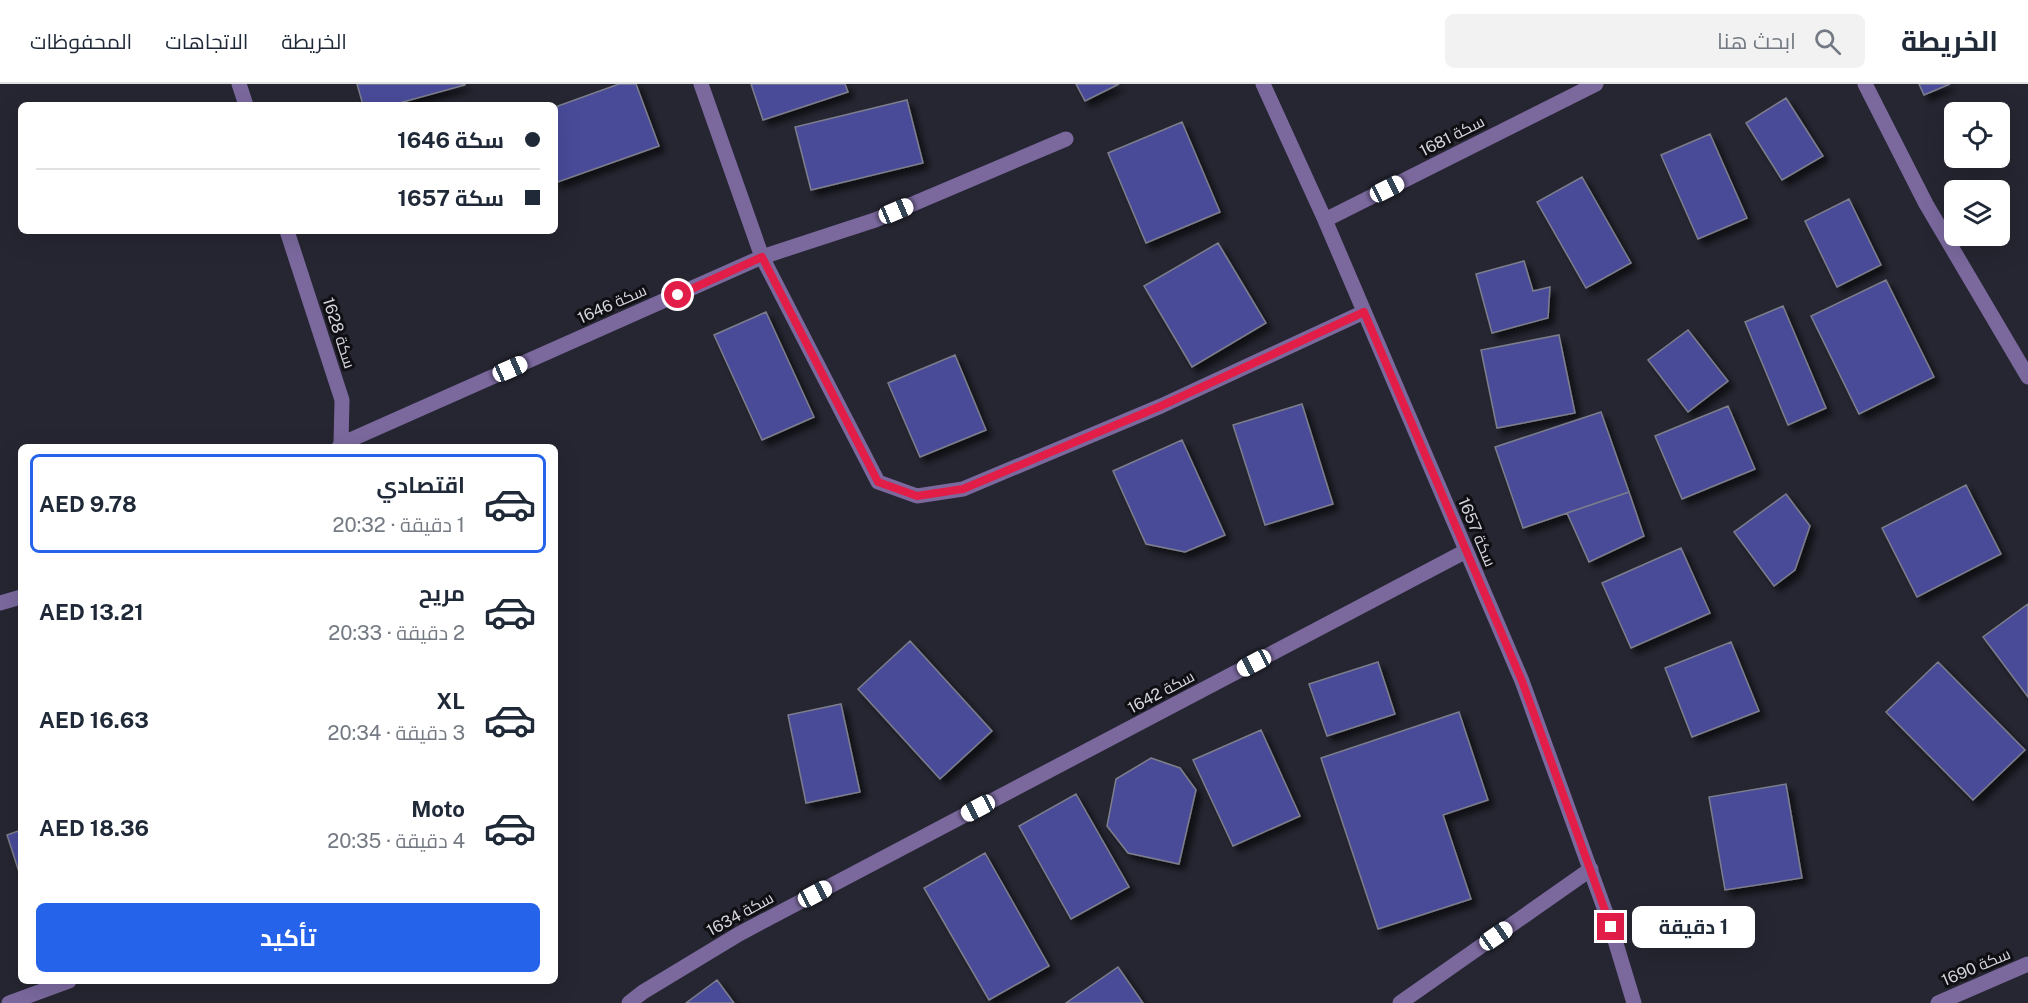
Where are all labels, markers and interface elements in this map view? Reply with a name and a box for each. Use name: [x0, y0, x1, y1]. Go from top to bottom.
search box: [1445, 14, 1865, 68]
text: الخريطة: [1901, 24, 1998, 57]
icon: search: [1811, 25, 1844, 58]
text: ابحث هنا: [1717, 28, 1796, 54]
text: المحفوظات: [30, 29, 132, 54]
text: الاتجاهات: [165, 29, 248, 54]
text: الخريطة: [281, 29, 347, 54]
map controls: [1944, 102, 2010, 246]
button: locate: [1944, 102, 2010, 168]
street label: سكة 1681: [1416, 112, 1488, 160]
text: سكة 1646: [397, 127, 504, 153]
car: [1367, 173, 1407, 205]
button: layers: [1944, 180, 2010, 246]
text: سكة 1657: [398, 185, 504, 211]
car: [876, 196, 916, 226]
street label: سكة 1646: [575, 280, 649, 328]
route start: [664, 281, 691, 308]
street label: سكة 1628: [319, 295, 359, 371]
car: [490, 353, 530, 385]
text: اقتصادي: [376, 472, 465, 498]
icon: car: [483, 477, 537, 531]
text: AED 9.78: [39, 491, 137, 517]
street label: سكة 1657: [1454, 495, 1500, 569]
text: 1 دقيقة · 20:32: [333, 513, 465, 537]
text: مريح: [419, 580, 465, 606]
icon: car: [483, 585, 537, 639]
text: AED 13.21: [39, 599, 144, 625]
text: 2 دقيقة · 20:33: [328, 621, 465, 645]
car: [1234, 647, 1274, 679]
street label: سكة 1642: [1124, 666, 1198, 718]
text: XL: [437, 688, 465, 714]
icon: car: [483, 693, 537, 747]
text: AED 16.63: [39, 707, 149, 733]
text: 3 دقيقة · 20:34: [328, 721, 465, 745]
car: [958, 792, 998, 824]
text: Moto: [411, 796, 465, 822]
icon: car: [483, 801, 537, 855]
text: AED 18.36: [39, 815, 149, 841]
text: 4 دقيقة · 20:35: [327, 829, 465, 853]
car: [795, 878, 835, 910]
street label: سكة 1634: [703, 888, 777, 940]
button: تأكيد: [36, 903, 540, 972]
callout: 1 دقيقة: [1632, 906, 1755, 948]
route end: [1597, 913, 1624, 940]
text: 1 دقيقة: [1659, 915, 1728, 939]
car: [1476, 918, 1516, 954]
street label: سكة 1690: [1939, 944, 2013, 990]

